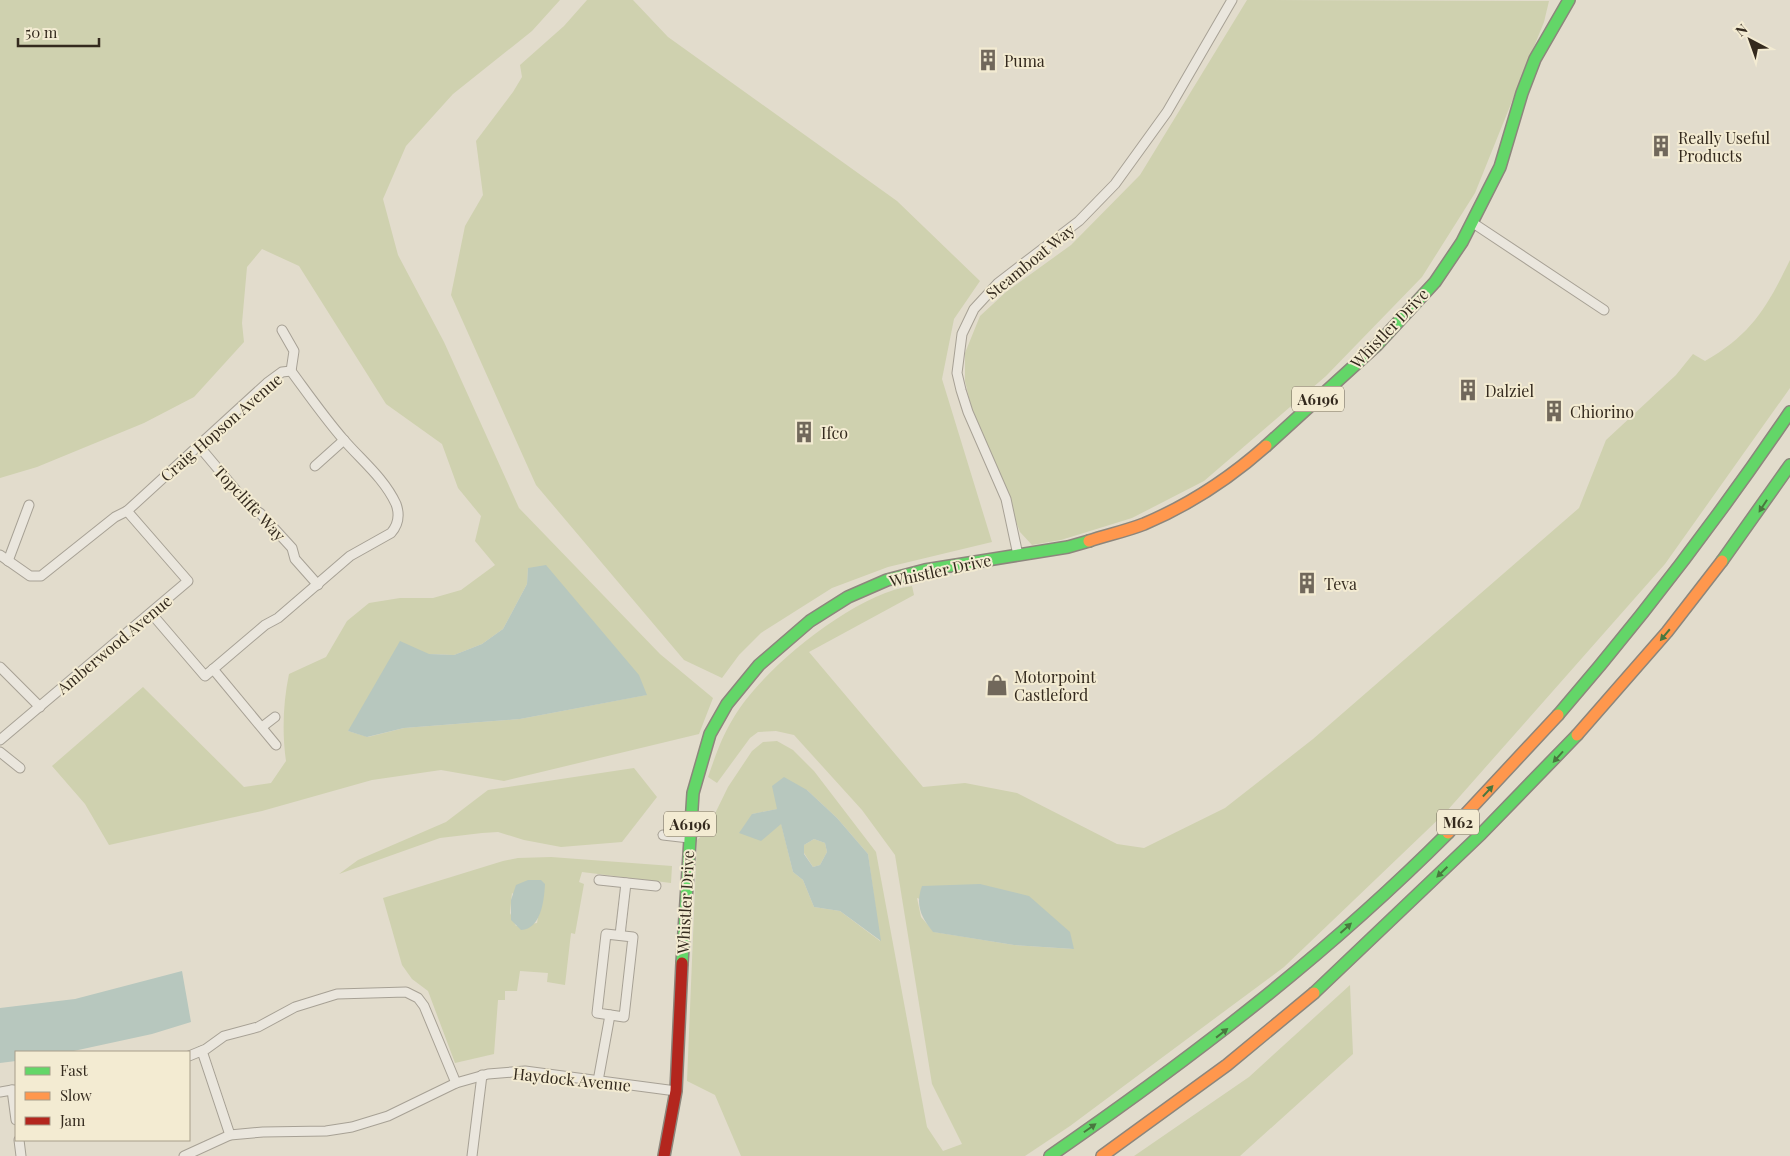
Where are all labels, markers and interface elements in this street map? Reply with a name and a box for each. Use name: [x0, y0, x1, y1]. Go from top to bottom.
scale bar: [18, 15, 99, 47]
north arrow: [1725, 15, 1775, 65]
text: N: [1731, 19, 1751, 40]
text: 50 m: [25, 22, 58, 42]
building icon: Puma: [975, 47, 1001, 73]
place label: Puma: [1004, 50, 1045, 71]
place label: Really Useful Products: [1678, 127, 1771, 166]
building icon: Really Useful Products: [1648, 133, 1674, 159]
street label: Steamboat Way: [981, 219, 1079, 303]
street label: Whistler Drive: [1345, 283, 1433, 373]
street label: Craig Hopson Avenue: [156, 368, 286, 486]
building icon: Dalziel: [1455, 377, 1481, 403]
place label: Dalziel: [1485, 380, 1534, 401]
road number: A6196: [1292, 386, 1344, 412]
building icon: Chiorino: [1541, 398, 1567, 424]
place label: Chiorino: [1570, 401, 1634, 422]
building icon: Ifco: [791, 419, 817, 445]
place label: Ifco: [821, 422, 848, 443]
street label: Topcliffe Way: [210, 461, 290, 545]
one-way arrow: [1758, 499, 1768, 513]
street label: Whistler Drive: [886, 549, 993, 591]
building icon: Teva: [1294, 570, 1320, 596]
place label: Teva: [1324, 573, 1357, 594]
street label: Amberwood Avenue: [51, 590, 176, 699]
one-way arrow: [1659, 628, 1670, 641]
place label: Motorpoint Castleford: [1014, 666, 1096, 705]
shop icon: Motorpoint Castleford: [984, 672, 1010, 698]
one-way arrow: [1552, 751, 1563, 764]
one-way arrow: [1482, 786, 1494, 798]
road number: M62: [1437, 810, 1479, 834]
road number: A6196: [664, 812, 716, 836]
street label: Whistler Drive: [672, 850, 698, 955]
one-way arrow: [1437, 866, 1449, 878]
one-way arrow: [1339, 922, 1351, 934]
one-way arrow: [1215, 1028, 1229, 1038]
legend: [15, 1051, 190, 1141]
text: Fast: [60, 1060, 89, 1080]
street label: Haydock Avenue: [512, 1062, 632, 1096]
text: Slow: [60, 1085, 92, 1105]
text: Jam: [59, 1110, 86, 1130]
one-way arrow: [1083, 1123, 1097, 1133]

